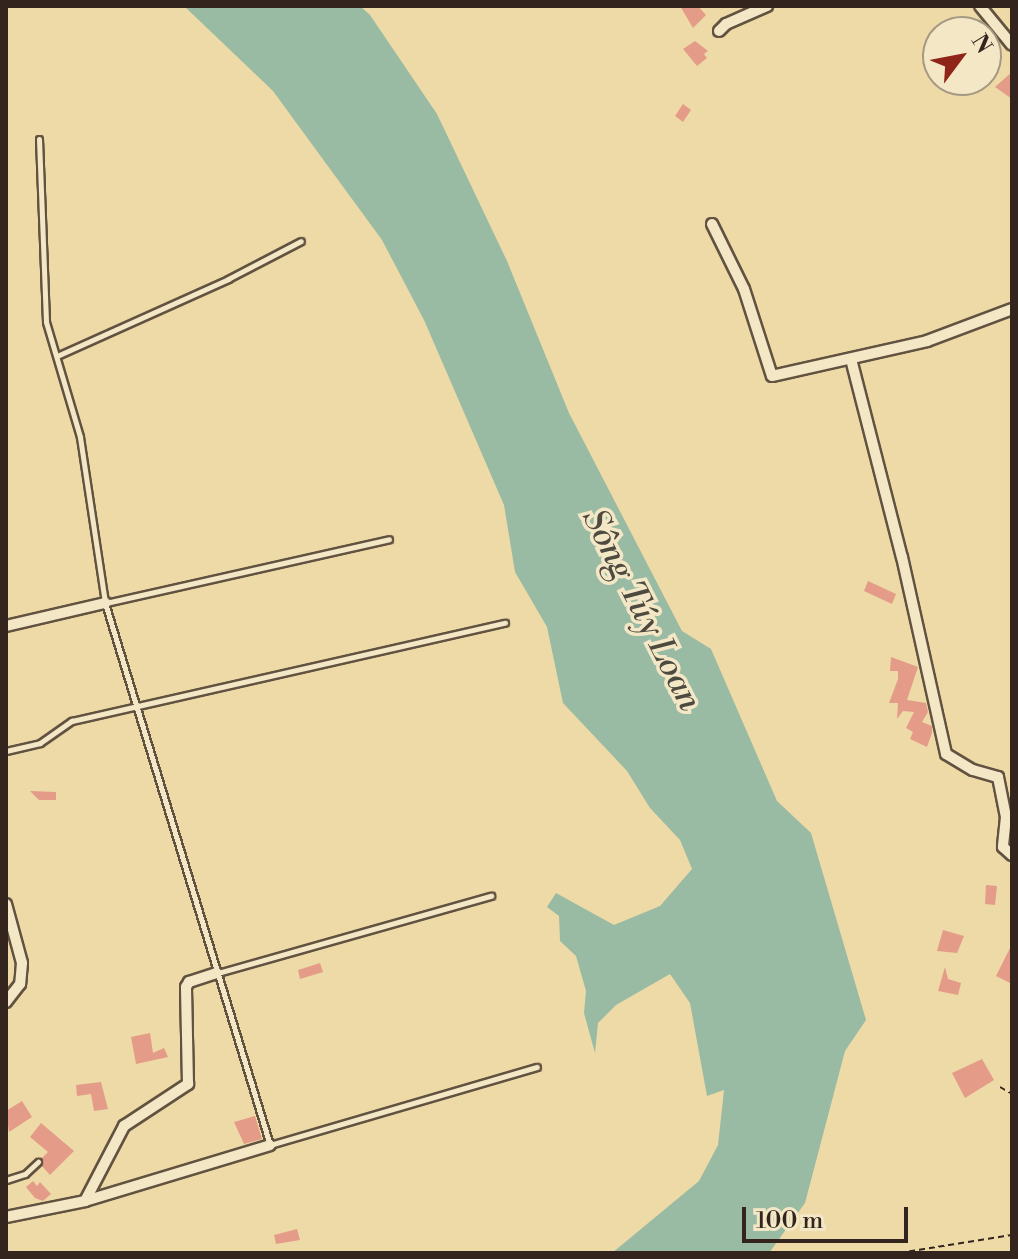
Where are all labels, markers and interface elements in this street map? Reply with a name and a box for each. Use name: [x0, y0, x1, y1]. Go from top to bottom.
north arrow: [922, 16, 1002, 96]
text: N: [965, 30, 997, 59]
water label: Sông Túy Loan: [573, 502, 709, 718]
scale bar: [746, 1191, 912, 1241]
text: 100 m: [756, 1206, 823, 1236]

